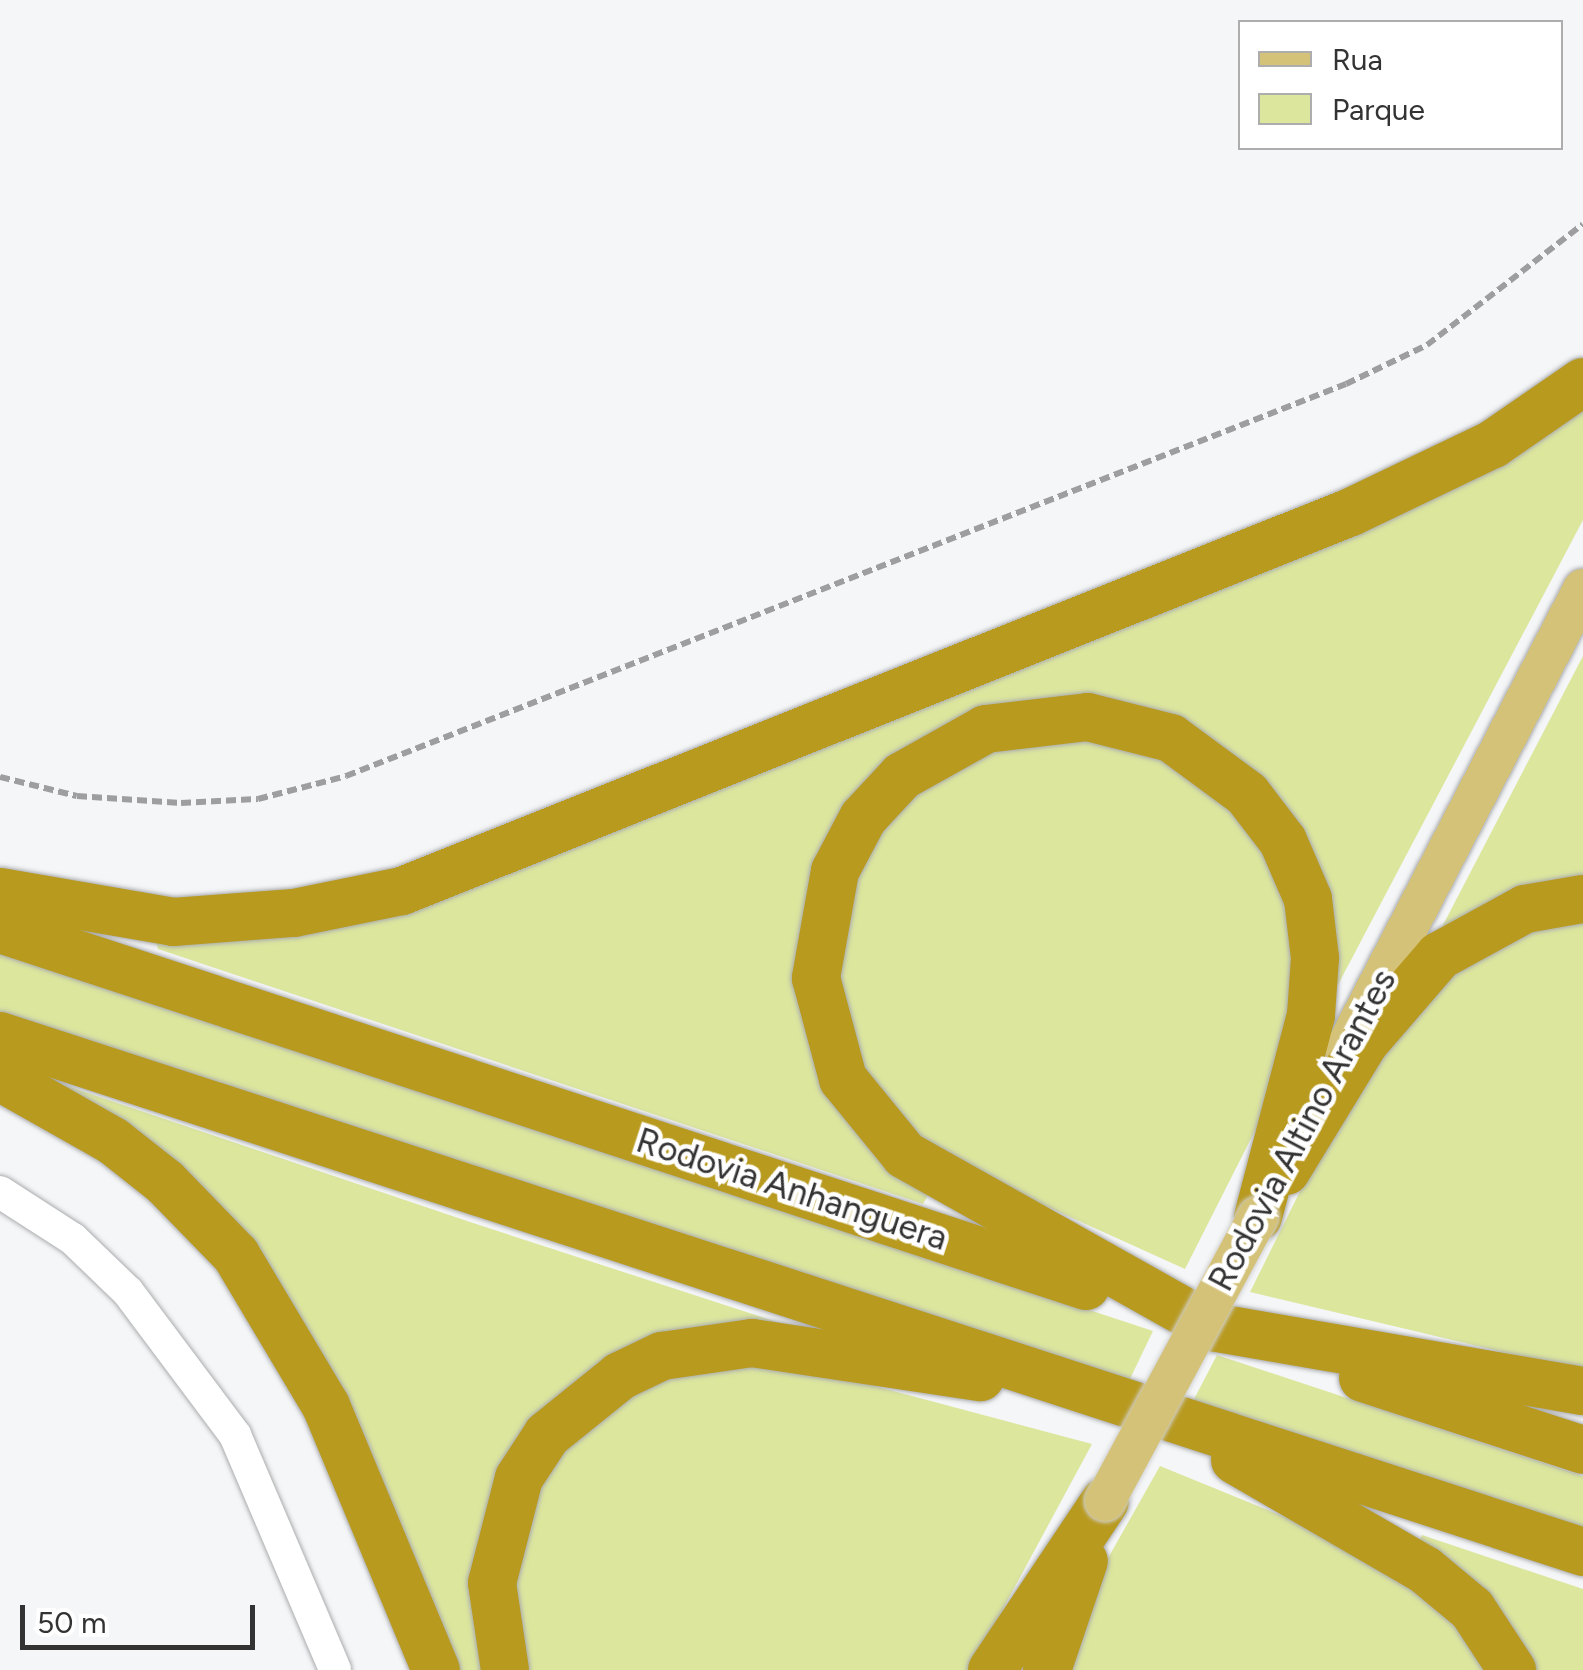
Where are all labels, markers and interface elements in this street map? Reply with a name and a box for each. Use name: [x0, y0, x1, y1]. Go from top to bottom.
legend: [1238, 20, 1563, 150]
text: Rua: [1332, 41, 1383, 78]
text: Parque: [1332, 91, 1425, 128]
street label: Rodovia Altino Arantes: [1199, 962, 1405, 1298]
street label: Rodovia Anhanguera: [631, 1119, 953, 1259]
scale bar: [25, 1585, 260, 1647]
text: 50 m: [37, 1604, 106, 1641]

